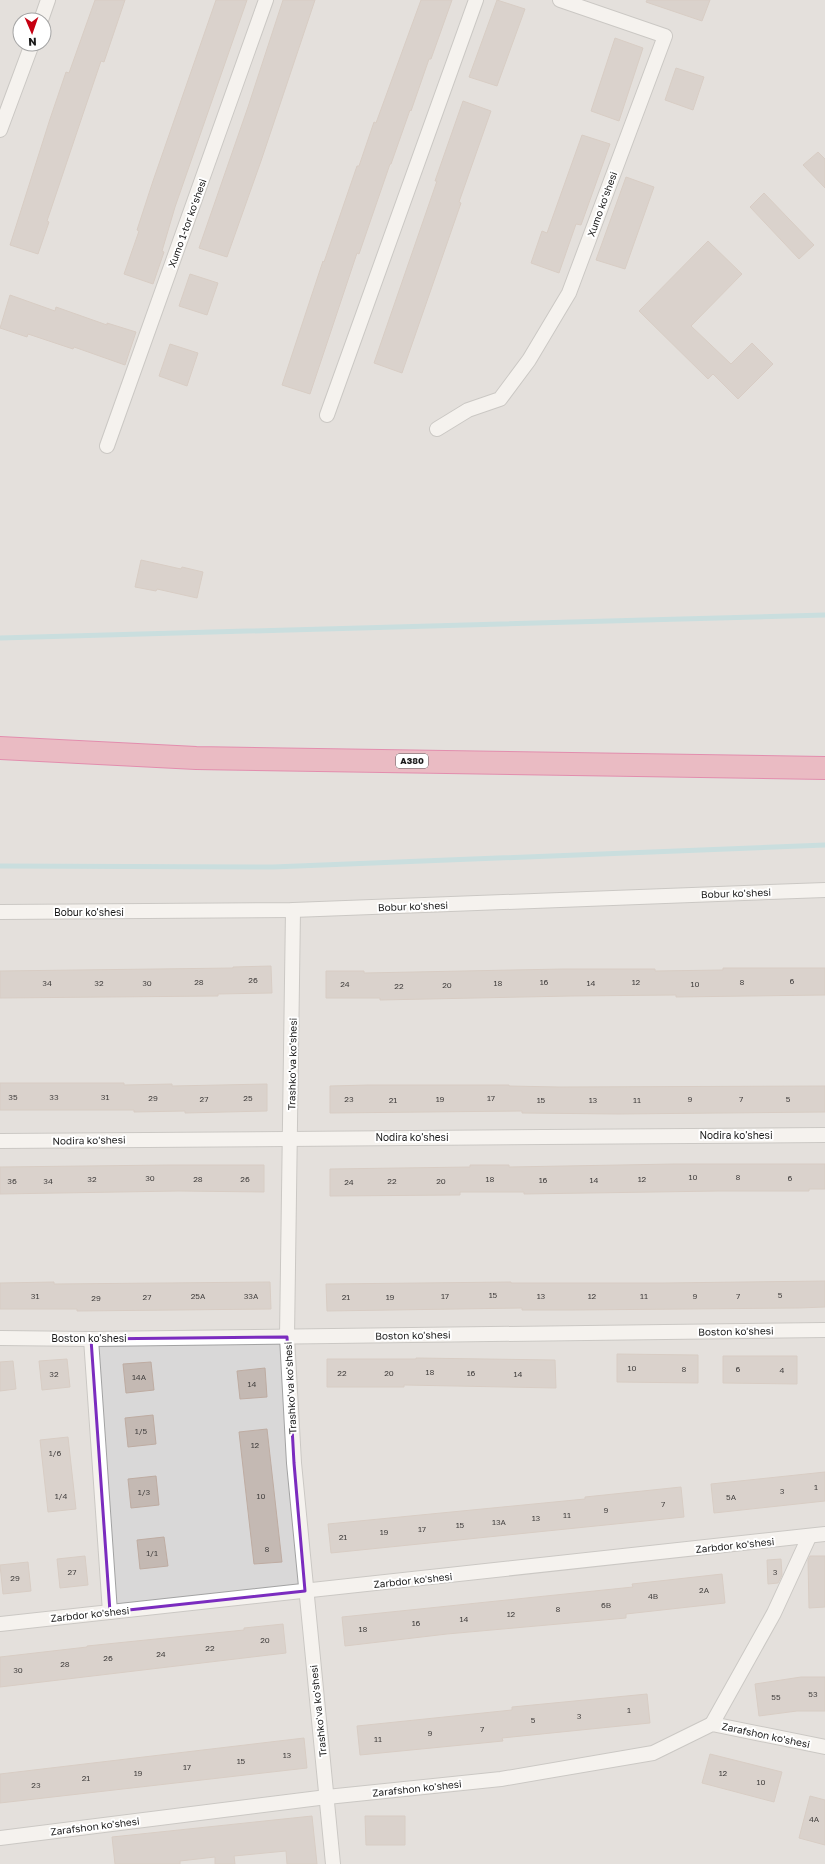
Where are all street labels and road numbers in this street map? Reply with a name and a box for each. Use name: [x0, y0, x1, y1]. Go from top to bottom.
street label: Xumo ko'shesi: [585, 170, 619, 238]
street label: Xumo 1-tor ko'shesi: [165, 177, 209, 269]
road number: A380: [396, 754, 428, 768]
street label: Bobur ko'shesi: [701, 886, 771, 900]
street label: Bobur ko'shesi: [378, 899, 448, 913]
street label: Bobur ko'shesi: [54, 906, 124, 918]
street label: Trashko'va ko'shesi: [285, 1018, 299, 1110]
street label: Nodira ko'shesi: [699, 1129, 773, 1141]
street label: Nodira ko'shesi: [375, 1131, 449, 1143]
street label: Nodira ko'shesi: [52, 1133, 126, 1147]
street label: Boston ko'shesi: [698, 1324, 774, 1338]
street label: Boston ko'shesi: [375, 1328, 451, 1342]
street label: Boston ko'shesi: [51, 1332, 127, 1344]
street label: Trashko'va ko'shesi: [282, 1342, 298, 1434]
street label: Zarbdor ko'shesi: [695, 1535, 775, 1555]
street label: Zarbdor ko'shesi: [373, 1570, 453, 1590]
street label: Zarbdor ko'shesi: [50, 1604, 130, 1624]
street label: Trashko'va ko'shesi: [307, 1664, 329, 1758]
street label: Zarafshon ko'shesi: [721, 1720, 811, 1750]
street label: Zarafshon ko'shesi: [372, 1777, 462, 1799]
street label: Zarafshon ko'shesi: [50, 1815, 140, 1837]

